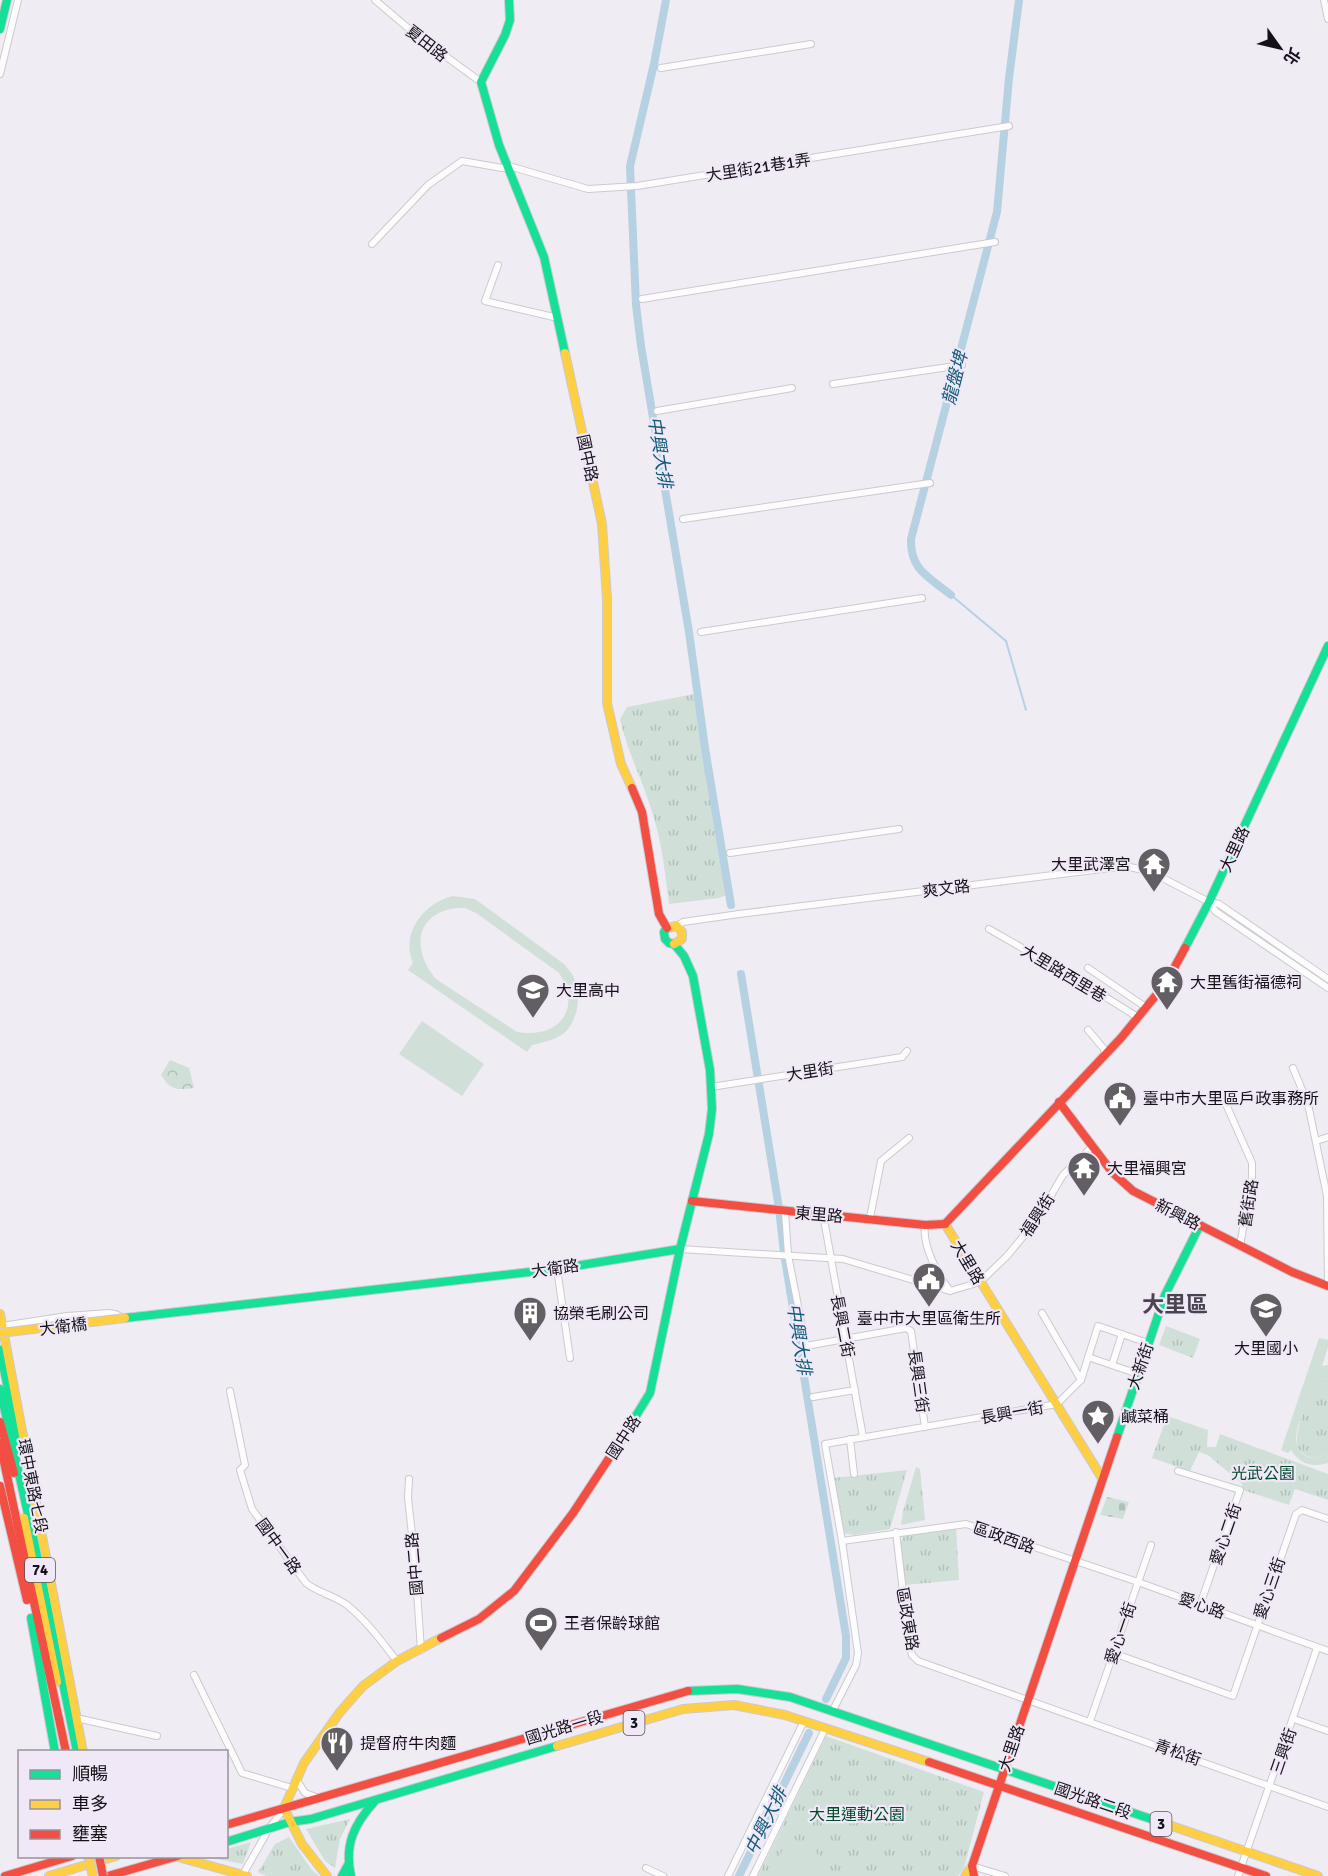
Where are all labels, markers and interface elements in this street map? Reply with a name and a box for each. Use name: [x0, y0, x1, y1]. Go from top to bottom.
north arrow: [1250, 18, 1310, 78]
street label: 夏田路: [401, 21, 451, 66]
text: 北: [1279, 44, 1304, 68]
street label: 大里街21巷1弄: [704, 150, 812, 186]
water label: 龍盤埤: [938, 347, 973, 407]
water label: 中興大排: [644, 415, 677, 491]
street label: 國中路: [572, 433, 602, 484]
street label: 大里路: [1216, 823, 1254, 875]
temple icon: 大里武澤宮: [1136, 846, 1172, 893]
place label: 大里武澤宮: [1051, 855, 1131, 875]
street label: 爽文路: [921, 876, 971, 902]
street label: 大里路西里巷: [1017, 941, 1110, 1007]
temple icon: 大里舊街福德祠: [1149, 964, 1185, 1011]
school or university icon: 大里高中: [515, 972, 551, 1019]
place label: 大里舊街福德祠: [1190, 973, 1302, 993]
place label: 大里高中: [556, 981, 620, 1001]
street label: 大里街: [785, 1058, 835, 1086]
public building icon: 臺中市大里區戶政事務所: [1102, 1080, 1138, 1127]
place label: 臺中市大里區戶政事務所: [1143, 1089, 1319, 1109]
temple icon: 大里福興宮: [1066, 1150, 1102, 1197]
place label: 大里福興宮: [1107, 1159, 1187, 1179]
street label: 舊街路: [1235, 1178, 1263, 1228]
street label: 福興街: [1016, 1190, 1059, 1241]
street label: 新興路: [1152, 1195, 1203, 1235]
street label: 東里路: [794, 1203, 844, 1227]
street label: 大里路: [946, 1237, 988, 1288]
street label: 大衛路: [530, 1256, 580, 1282]
public building icon: 臺中市大里區衛生所: [911, 1261, 947, 1308]
district label: 大里區: [1142, 1291, 1208, 1318]
school or university icon: 大里國小: [1248, 1291, 1284, 1338]
street label: 長興二街: [826, 1293, 858, 1360]
building icon: 協榮毛刷公司: [512, 1295, 548, 1342]
water label: 中興大排: [783, 1302, 816, 1378]
place label: 協榮毛刷公司: [553, 1304, 649, 1324]
place label: 臺中市大里區衛生所: [857, 1309, 1001, 1329]
street label: 大衛橋: [38, 1314, 88, 1340]
place label: 大里國小: [1234, 1339, 1298, 1359]
street label: 大新街: [1124, 1340, 1158, 1392]
street label: 長興三街: [904, 1348, 932, 1414]
street label: 長興一街: [979, 1398, 1045, 1428]
place icon: 鹹菜桶: [1080, 1398, 1116, 1445]
place label: 鹹菜桶: [1121, 1407, 1169, 1427]
street label: 國中路: [602, 1412, 645, 1463]
street label: 環中東路七段: [13, 1437, 51, 1535]
park label: 光武公園: [1231, 1464, 1295, 1484]
street label: 愛心二街: [1206, 1501, 1246, 1568]
street label: 國中一路: [251, 1515, 305, 1578]
street label: 區政西路: [970, 1518, 1037, 1558]
street label: 國中二路: [402, 1531, 428, 1597]
street label: 愛心三街: [1250, 1555, 1290, 1622]
road number: 74: [25, 1558, 55, 1582]
street label: 區政東路: [892, 1586, 922, 1652]
street label: 愛心路: [1176, 1588, 1228, 1624]
street label: 愛心一街: [1101, 1600, 1141, 1667]
sports icon: 王者保齡球館: [523, 1605, 559, 1652]
place label: 王者保齡球館: [564, 1614, 660, 1634]
street label: 國光路一段: [523, 1707, 605, 1749]
road number: 3: [624, 1711, 644, 1735]
street label: 大里路: [995, 1722, 1029, 1774]
restaurant icon: 提督府牛肉麵: [319, 1725, 355, 1772]
street label: 三興街: [1267, 1725, 1301, 1777]
place label: 提督府牛肉麵: [360, 1734, 456, 1754]
street label: 青松街: [1152, 1736, 1204, 1770]
legend: [18, 1750, 228, 1858]
text: 順暢: [72, 1763, 108, 1785]
street label: 國光路二段: [1052, 1778, 1134, 1823]
water label: 中興大排: [740, 1782, 793, 1858]
text: 車多: [72, 1793, 108, 1815]
park label: 大里運動公園: [809, 1805, 905, 1825]
road number: 3: [1150, 1812, 1172, 1836]
text: 壅塞: [72, 1823, 108, 1845]

